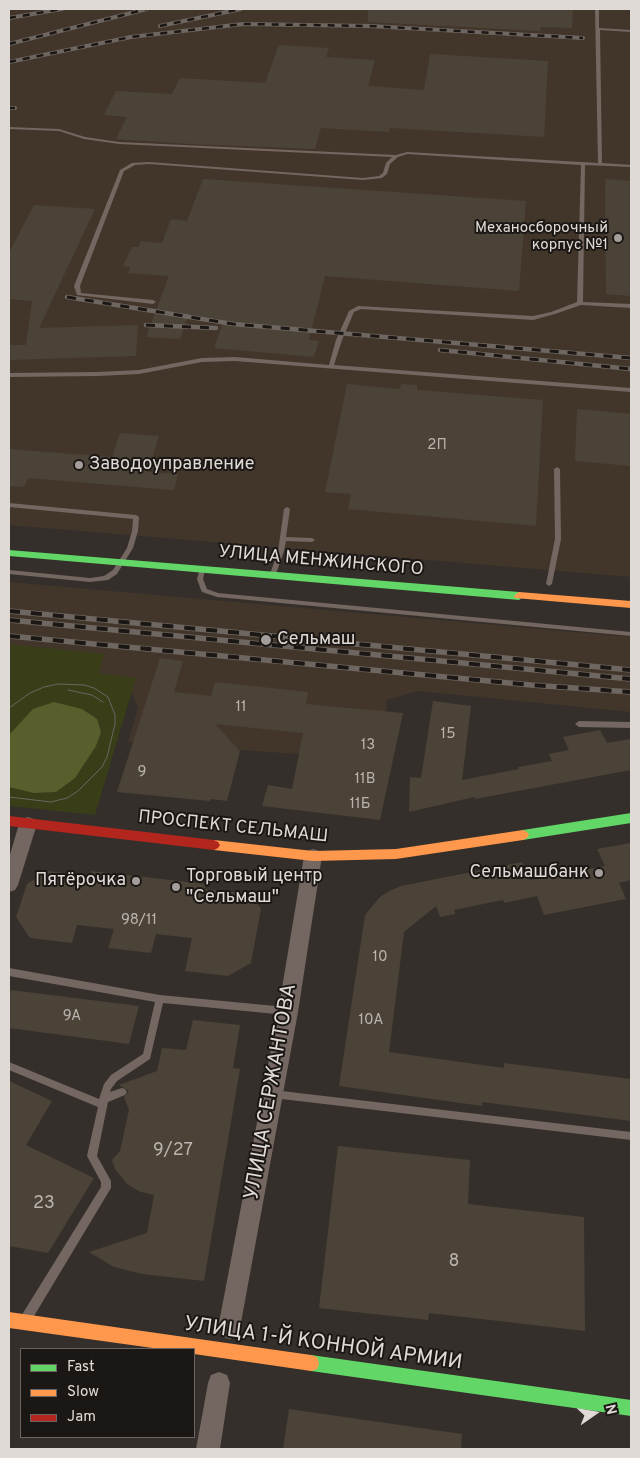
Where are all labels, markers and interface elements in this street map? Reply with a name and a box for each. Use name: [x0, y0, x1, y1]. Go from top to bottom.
place label: Механосборочный корпус №1: [475, 220, 608, 255]
marker: Механосборочный корпус №1: [612, 232, 624, 244]
house number: 2П: [427, 437, 447, 455]
place label: Заводоуправление: [89, 454, 254, 476]
marker: Заводоуправление: [73, 459, 85, 471]
street label: УЛИЦА МЕНЖИНСКОГО: [218, 542, 424, 582]
place label: Сельмаш: [277, 629, 355, 651]
marker: Сельмаш: [259, 633, 273, 647]
house number: 11: [235, 699, 247, 717]
house number: 15: [441, 726, 455, 744]
house number: 13: [361, 737, 375, 755]
house number: 9: [138, 764, 146, 782]
house number: 11В: [355, 771, 375, 789]
house number: 11Б: [350, 796, 370, 814]
street label: ПРОСПЕКТ СЕЛЬМАШ: [137, 807, 329, 849]
place label: Сельмашбанк: [469, 862, 589, 884]
place label: Торговый центр "Сельмаш": [186, 866, 322, 909]
marker: Сельмашбанк: [593, 867, 605, 879]
place label: Пятёрочка: [35, 870, 126, 892]
marker: Пятёрочка: [130, 875, 142, 887]
marker: Торговый центр "Сельмаш": [170, 881, 182, 893]
house number: 98/11: [121, 912, 157, 930]
house number: 10: [372, 949, 388, 967]
street label: УЛИЦА СЕРЖАНТОВА: [241, 982, 303, 1202]
house number: 9А: [63, 1008, 81, 1026]
house number: 10А: [359, 1012, 383, 1030]
house number: 9/27: [153, 1140, 193, 1162]
house number: 23: [33, 1193, 55, 1215]
house number: 8: [449, 1251, 459, 1273]
street label: УЛИЦА 1-Й КОННОЙ АРМИИ: [182, 1313, 464, 1377]
legend: [20, 1348, 195, 1438]
text: Fast: [67, 1358, 95, 1377]
text: Slow: [67, 1383, 99, 1402]
north arrow: [570, 1388, 620, 1438]
text: N: [601, 1403, 620, 1416]
text: Jam: [67, 1408, 96, 1427]

